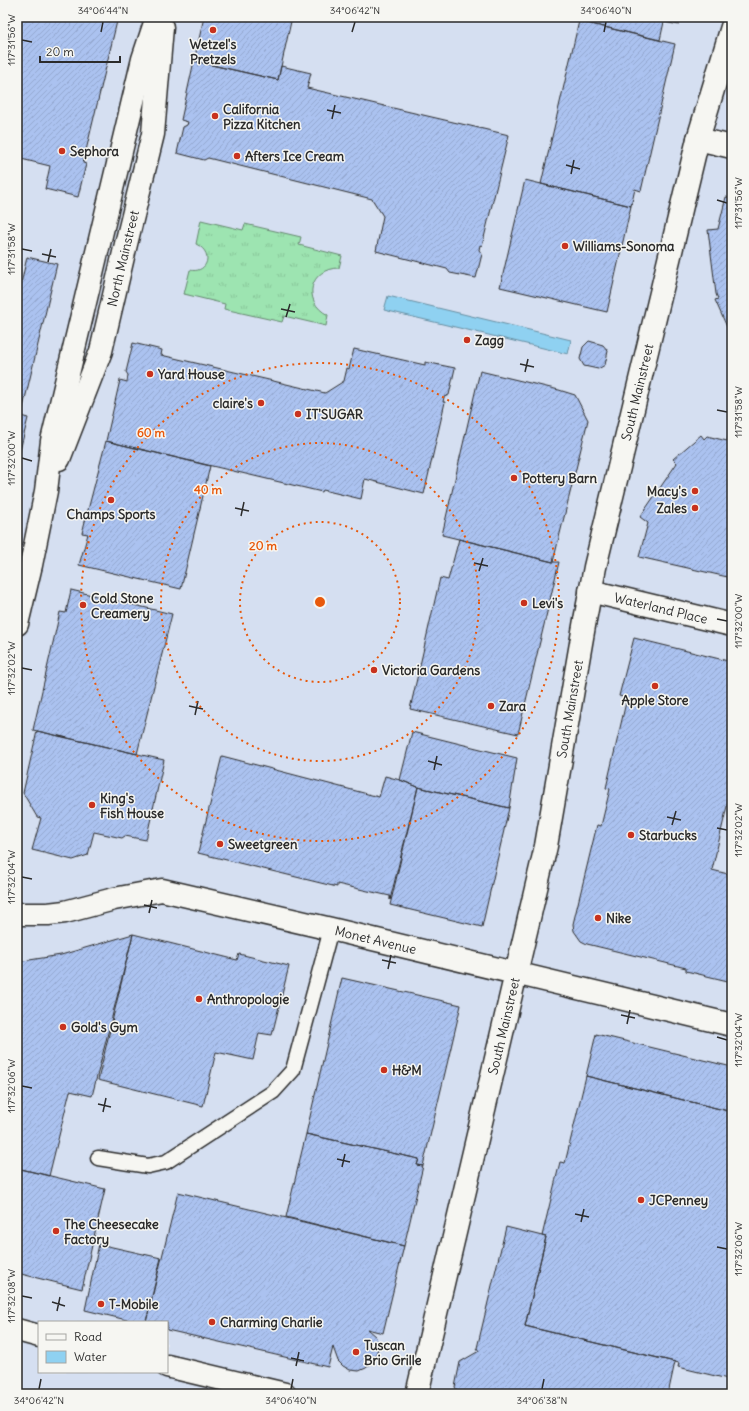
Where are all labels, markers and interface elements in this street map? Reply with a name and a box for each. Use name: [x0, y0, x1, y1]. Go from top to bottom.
text: 34°06'44"N: [78, 4, 128, 17]
text: 34°06'42"N: [330, 4, 380, 17]
text: 34°06'40"N: [580, 4, 632, 17]
text: 117°31'56"W: [5, 14, 18, 66]
marker: Wetzel's Pretzels: [208, 25, 218, 35]
place label: Wetzel's Pretzels: [189, 36, 237, 68]
scale bar: [40, 38, 120, 64]
text: 20 m: [46, 44, 74, 59]
place label: California Pizza Kitchen: [223, 101, 301, 133]
marker: California Pizza Kitchen: [210, 111, 220, 121]
place label: Sephora: [70, 143, 120, 160]
marker: Sephora: [57, 146, 67, 156]
place label: Afters Ice Cream: [245, 148, 345, 165]
marker: Afters Ice Cream: [232, 151, 242, 161]
text: 117°31'56"W: [732, 177, 745, 229]
street label: North Mainstreet: [104, 208, 143, 308]
text: 117°31'58"W: [5, 223, 18, 275]
place label: Williams-Sonoma: [573, 238, 675, 255]
marker: Williams-Sonoma: [560, 241, 570, 251]
place label: Zagg: [475, 332, 504, 349]
marker: Zagg: [462, 335, 472, 345]
street label: South Mainstreet: [618, 342, 658, 443]
place label: Yard House: [157, 366, 225, 383]
marker: Yard House: [145, 369, 155, 379]
text: 117°31'58"W: [732, 386, 745, 438]
place label: claire's: [213, 395, 253, 412]
marker: claire's: [256, 398, 266, 408]
place label: IT'SUGAR: [306, 406, 364, 423]
marker: IT'SUGAR: [293, 409, 303, 419]
text: 60 m: [137, 425, 166, 440]
text: 117°32'00"W: [5, 431, 18, 485]
place label: Pottery Barn: [522, 470, 597, 487]
marker: Pottery Barn: [509, 473, 519, 483]
text: 40 m: [194, 482, 223, 497]
place label: Macy's: [647, 483, 687, 500]
marker: Macy's: [690, 486, 700, 496]
marker: Champs Sports: [106, 495, 116, 505]
place label: Zales: [657, 500, 687, 517]
marker: Zales: [690, 503, 700, 513]
place label: Champs Sports: [67, 506, 156, 523]
text: 20 m: [249, 538, 277, 553]
street label: Waterland Place: [612, 589, 709, 628]
place label: Cold Stone Creamery: [91, 590, 154, 622]
text: 117°32'00"W: [732, 594, 745, 648]
centre of rings: [313, 595, 327, 609]
place label: Levi's: [532, 595, 563, 612]
marker: Levi's: [519, 598, 529, 608]
marker: Cold Stone Creamery: [78, 600, 88, 610]
text: 117°32'02"W: [5, 641, 18, 695]
street label: South Mainstreet: [553, 658, 587, 759]
place label: Victoria Gardens: [382, 662, 480, 679]
marker: Victoria Gardens: [369, 665, 379, 675]
marker: Apple Store: [650, 681, 660, 691]
place label: Apple Store: [622, 692, 688, 709]
place label: Zara: [499, 698, 527, 715]
marker: Zara: [486, 701, 496, 711]
place label: King's Fish House: [100, 790, 164, 822]
marker: King's Fish House: [87, 800, 97, 810]
text: 117°32'02"W: [732, 803, 745, 857]
place label: Starbucks: [639, 827, 697, 844]
marker: Starbucks: [626, 830, 636, 840]
place label: Sweetgreen: [228, 836, 298, 853]
marker: Sweetgreen: [215, 839, 225, 849]
text: 117°32'04"W: [5, 850, 18, 904]
place label: Nike: [606, 910, 631, 927]
marker: Nike: [593, 913, 603, 923]
street label: Monet Avenue: [333, 922, 418, 958]
street label: South Mainstreet: [484, 975, 524, 1076]
place label: Anthropologie: [207, 991, 289, 1008]
marker: Anthropologie: [194, 994, 204, 1004]
text: 117°32'04"W: [732, 1013, 745, 1067]
place label: Gold's Gym: [71, 1019, 138, 1036]
marker: Gold's Gym: [58, 1022, 68, 1032]
text: 117°32'06"W: [5, 1059, 18, 1113]
place label: H&M: [392, 1062, 422, 1079]
marker: H&M: [379, 1065, 389, 1075]
place label: JCPenney: [649, 1192, 708, 1209]
marker: JCPenney: [636, 1195, 646, 1205]
place label: The Cheesecake Factory: [64, 1216, 159, 1248]
text: 117°32'06"W: [732, 1222, 745, 1276]
marker: The Cheesecake Factory: [51, 1226, 61, 1236]
text: 117°32'08"W: [5, 1269, 18, 1323]
place label: T-Mobile: [109, 1296, 159, 1313]
marker: T-Mobile: [96, 1299, 106, 1309]
place label: Charming Charlie: [220, 1314, 323, 1331]
marker: Charming Charlie: [207, 1317, 217, 1327]
legend: [38, 1321, 168, 1373]
text: Road: [74, 1329, 102, 1344]
place label: Tuscan Brio Grille: [364, 1337, 422, 1369]
marker: Tuscan Brio Grille: [351, 1347, 361, 1357]
text: Water: [74, 1349, 107, 1364]
text: 34°06'42"N: [14, 1394, 64, 1407]
text: 34°06'40"N: [265, 1394, 317, 1407]
text: 34°06'38"N: [517, 1394, 567, 1407]

